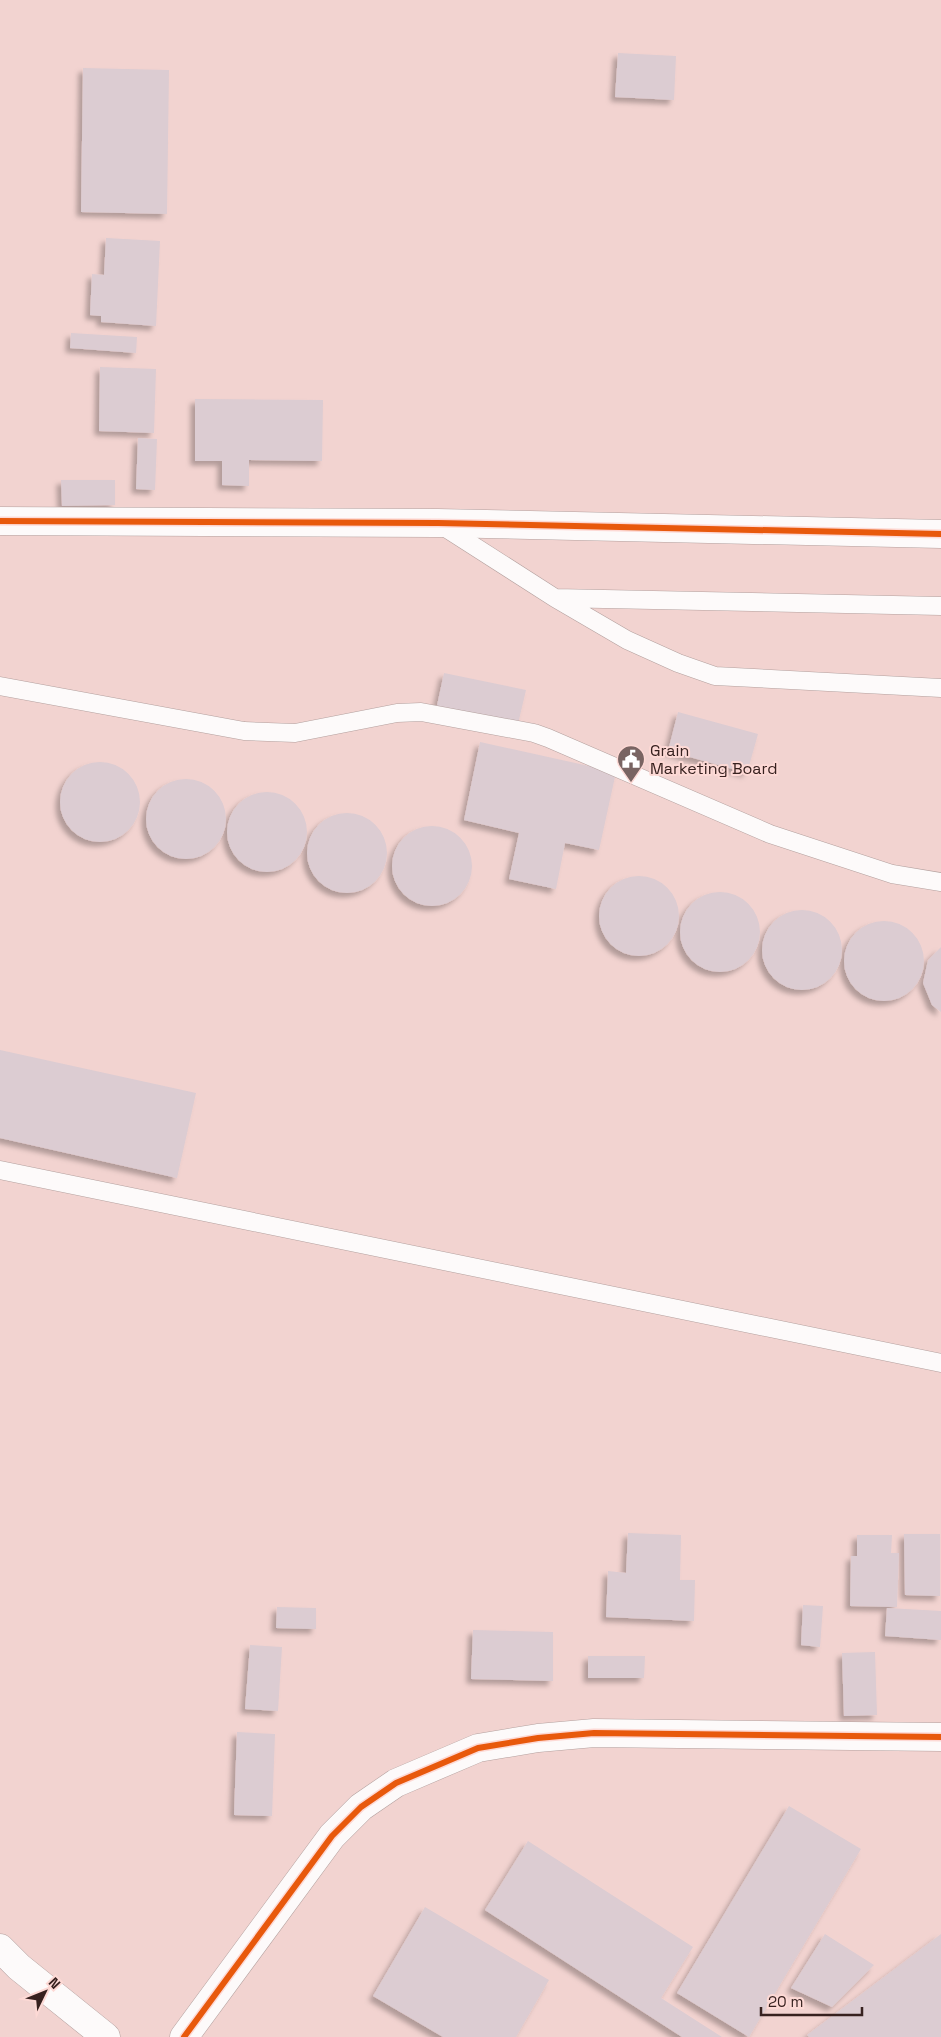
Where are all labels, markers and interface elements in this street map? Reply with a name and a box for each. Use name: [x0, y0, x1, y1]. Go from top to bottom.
place label: Grain Marketing Board: [650, 740, 778, 779]
public building icon: Grain Marketing Board: [616, 744, 646, 783]
north arrow: [20, 1967, 70, 2017]
text: N: [45, 1974, 64, 1993]
scale bar: [761, 1984, 862, 2016]
text: 20 m: [768, 1992, 803, 2011]

